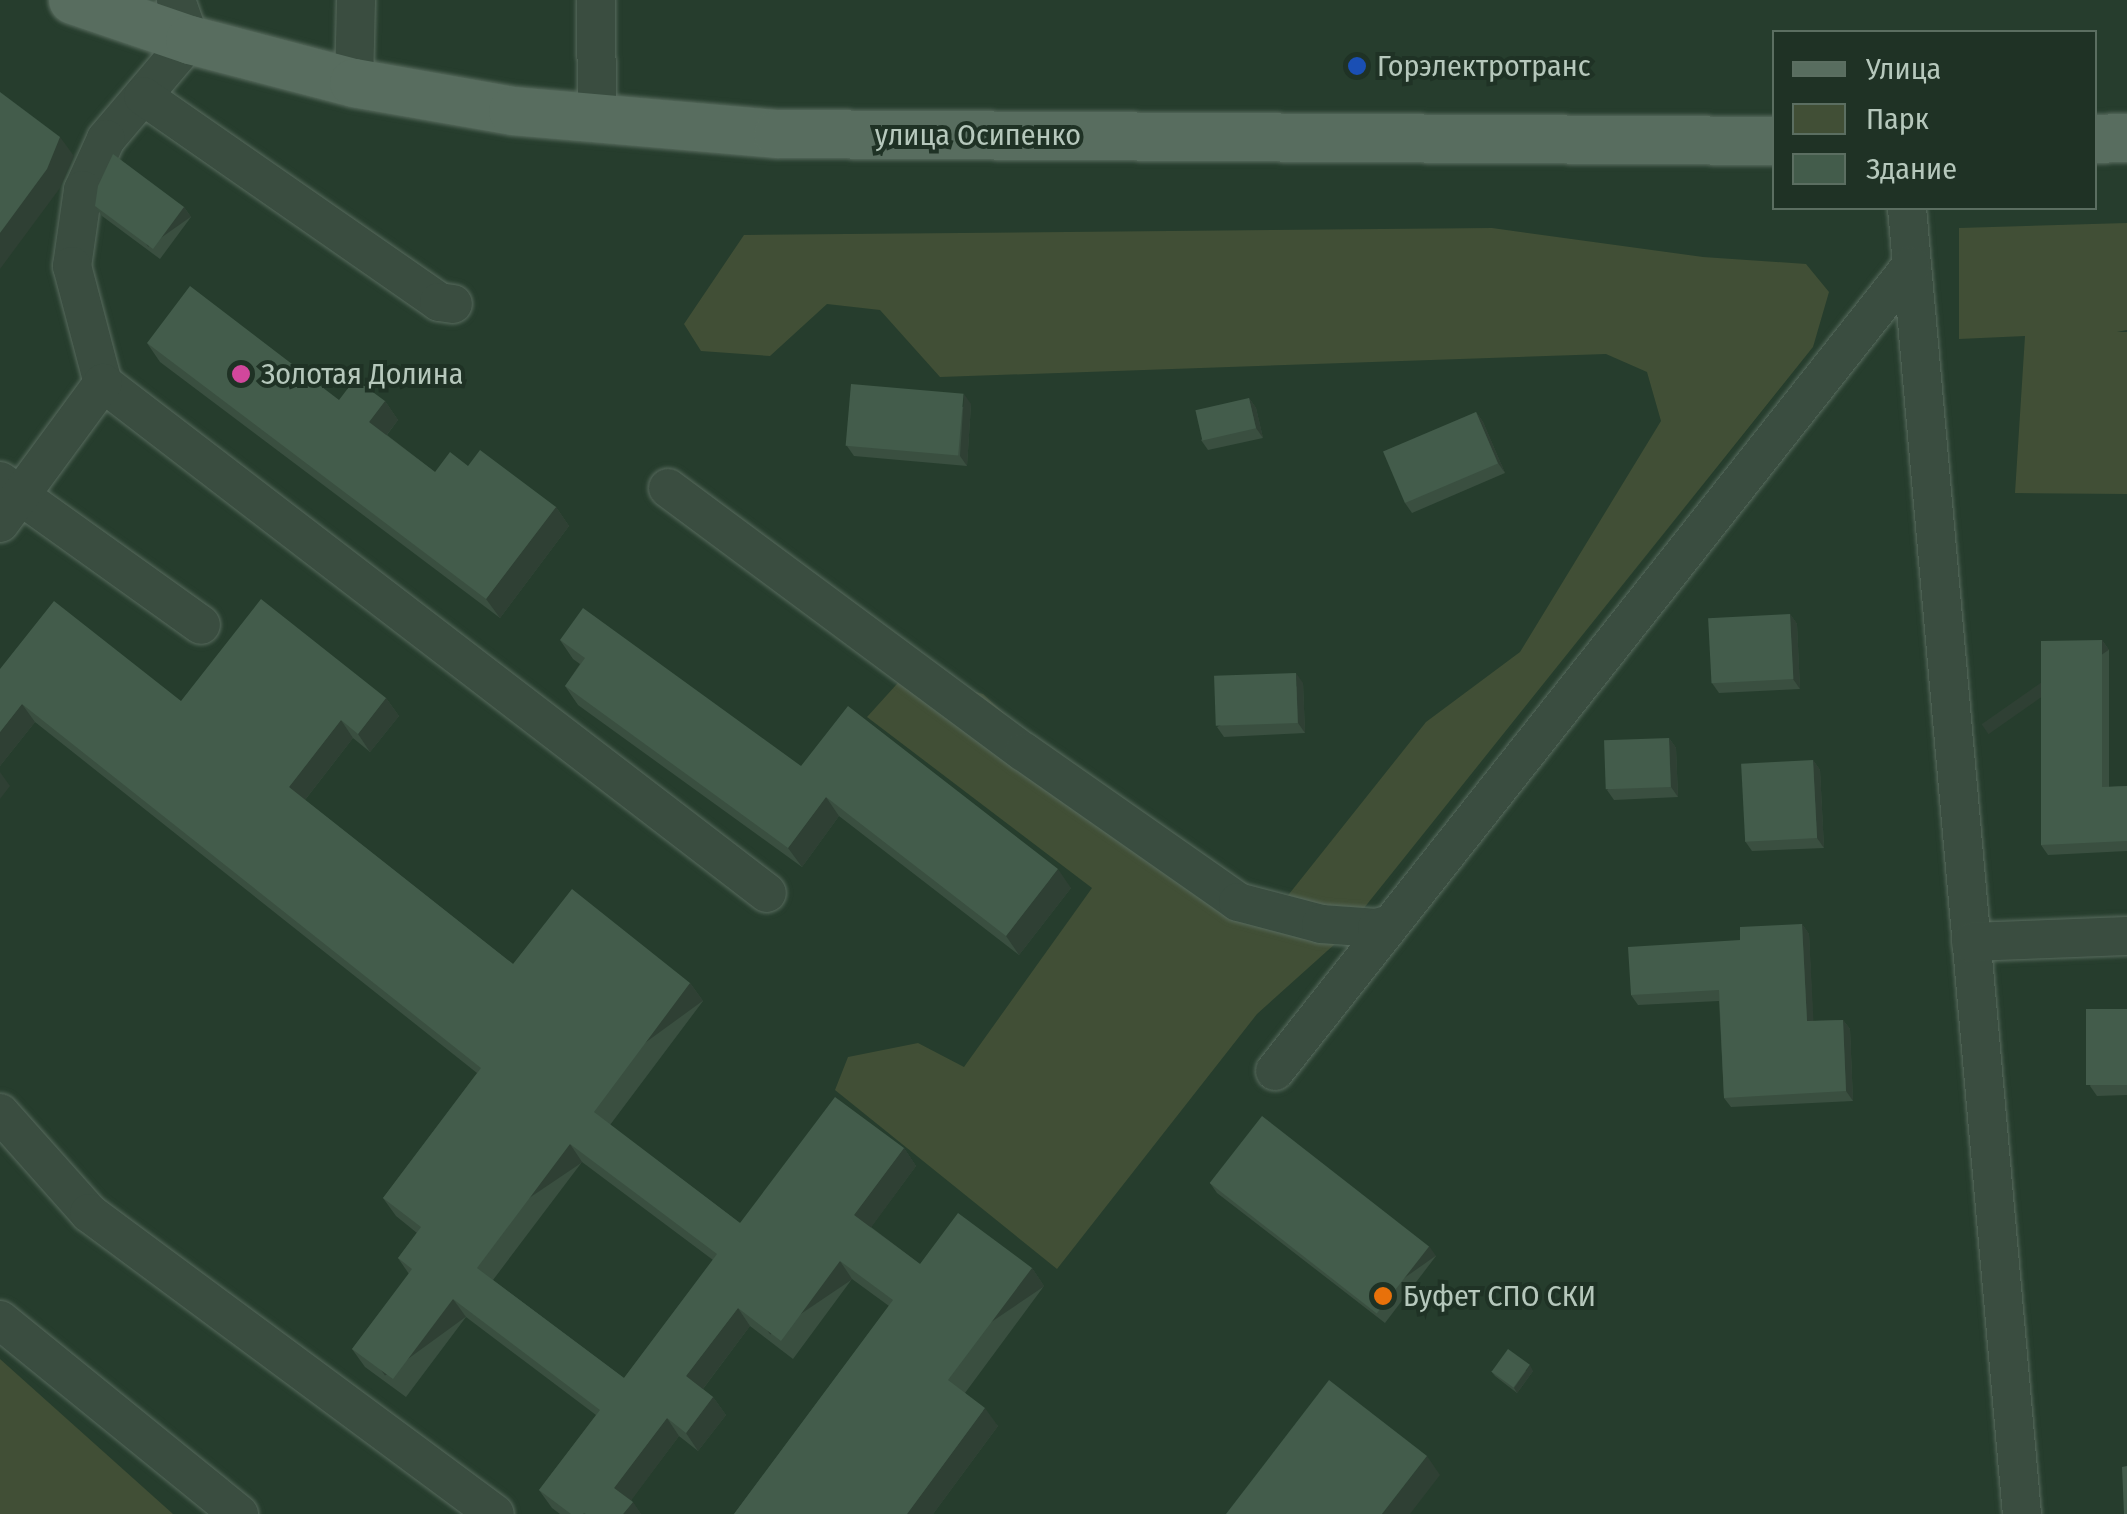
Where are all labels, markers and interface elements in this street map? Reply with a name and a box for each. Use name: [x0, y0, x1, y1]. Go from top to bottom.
legend: [1772, 30, 2097, 210]
place label: Горэлектротранс: [1377, 48, 1591, 84]
text: Улица: [1866, 51, 1941, 87]
marker: Горэлектротранс: [1346, 55, 1368, 77]
text: Парк: [1866, 101, 1929, 137]
street label: улица Осипенко: [875, 117, 1081, 153]
text: Здание: [1866, 151, 1957, 187]
place label: Золотая Долина: [261, 356, 463, 392]
marker: Золотая Долина: [230, 363, 252, 385]
place label: Буфет СПО СКИ: [1403, 1278, 1596, 1314]
marker: Буфет СПО СКИ: [1372, 1285, 1394, 1307]

